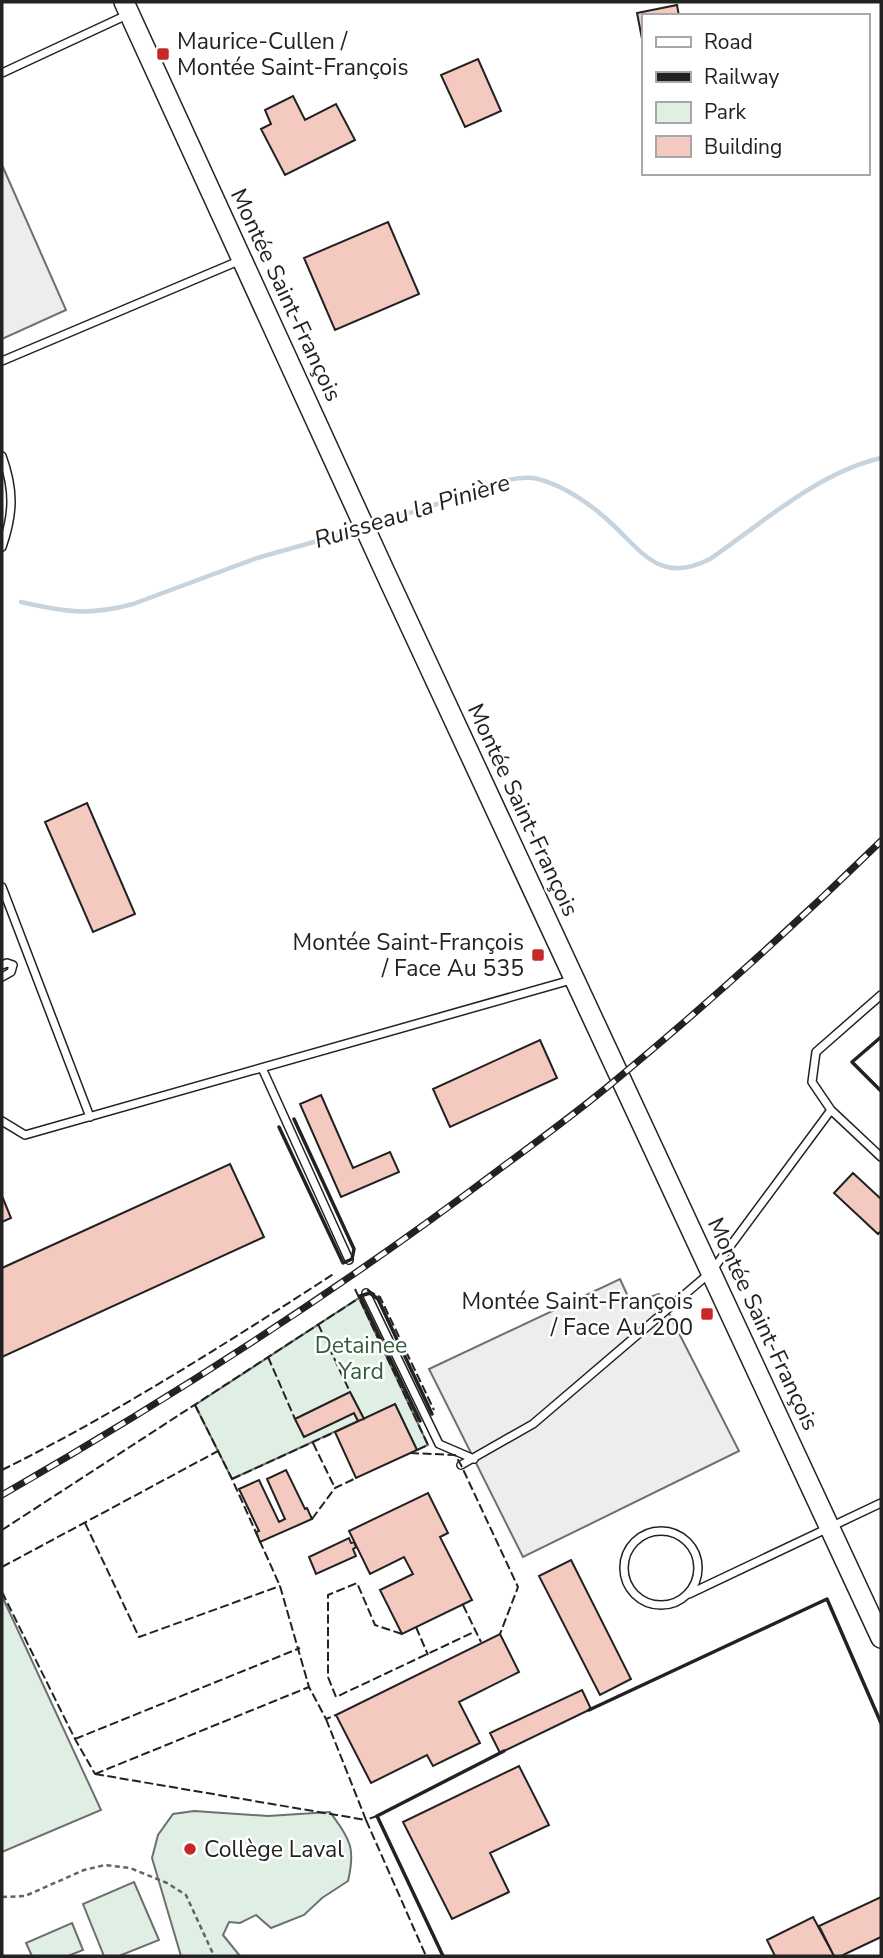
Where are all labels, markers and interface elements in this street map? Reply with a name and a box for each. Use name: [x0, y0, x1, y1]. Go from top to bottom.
legend: [642, 14, 869, 175]
place label: Maurice-Cullen / Montée Saint-François: [177, 26, 409, 83]
text: Road: [704, 28, 753, 56]
marker: Maurice-Cullen / Montée Saint-François: [155, 46, 171, 62]
text: Railway: [704, 63, 779, 91]
text: Park: [704, 98, 746, 126]
text: Building: [704, 133, 782, 161]
street label: Montée Saint-François: [223, 184, 349, 406]
water label: Ruisseau la Pinière: [310, 466, 514, 556]
street label: Montée Saint-François: [460, 699, 586, 921]
place label: Montée Saint-François / Face Au 535: [293, 927, 524, 984]
marker: Montée Saint-François / Face Au 535: [530, 947, 546, 963]
street label: Montée Saint-François: [700, 1213, 826, 1435]
place label: Montée Saint-François / Face Au 200: [462, 1286, 693, 1343]
marker: Montée Saint-François / Face Au 200: [699, 1306, 715, 1322]
park label: Detainee Yard: [315, 1330, 407, 1387]
place label: Collège Laval: [204, 1834, 344, 1865]
marker: Collège Laval: [182, 1841, 198, 1857]

